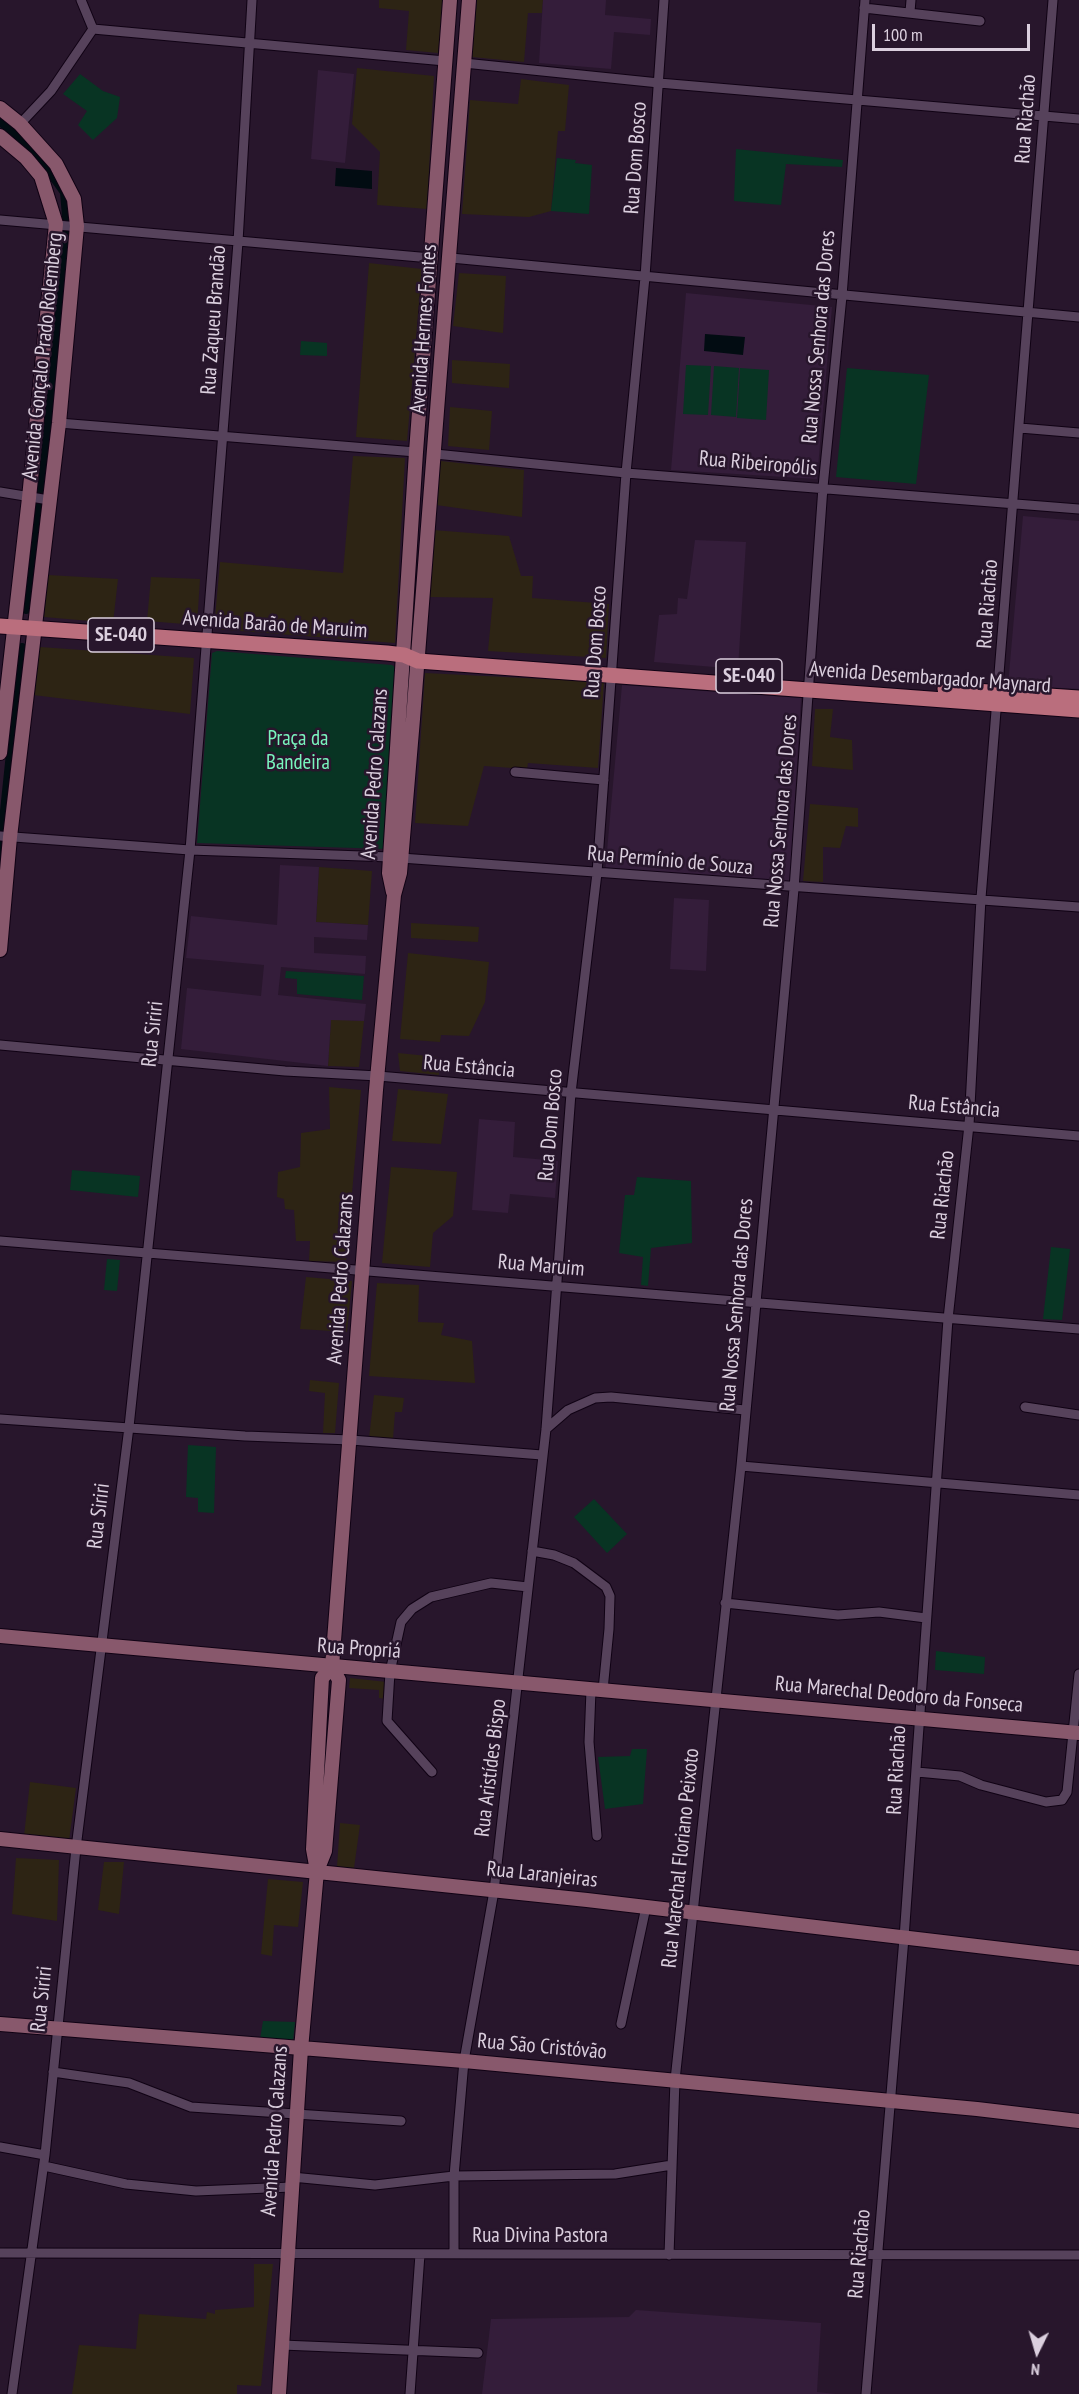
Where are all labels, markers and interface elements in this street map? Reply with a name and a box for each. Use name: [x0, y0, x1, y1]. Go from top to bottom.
scale bar: [875, 12, 1032, 50]
text: 100 m: [883, 23, 923, 46]
street label: Rua Riachão: [1010, 74, 1042, 164]
street label: Rua Dom Bosco: [620, 101, 652, 215]
street label: Rua Nossa Senhora das Dores: [797, 229, 841, 445]
street label: Avenida Gonçalo Prado Rolemberg: [17, 231, 69, 481]
street label: Avenida Hermes Fontes: [406, 243, 442, 415]
street label: Rua Zaqueu Brandão: [196, 245, 232, 395]
street label: Rua Ribeiropólis: [698, 446, 818, 482]
street label: Rua Riachão: [972, 559, 1004, 649]
street label: Rua Dom Bosco: [580, 585, 612, 699]
street label: Avenida Barão de Maruim: [182, 606, 368, 644]
road number: SE-040: [88, 618, 154, 652]
street label: Avenida Desembargador Maynard: [808, 657, 1052, 699]
road number: SE-040: [716, 659, 782, 693]
street label: Avenida Pedro Calazans: [356, 688, 394, 860]
street label: Rua Nossa Senhora das Dores: [759, 713, 803, 929]
park label: Praça da Bandeira: [266, 726, 330, 776]
street label: Rua Permínio de Souza: [586, 841, 754, 881]
street label: Rua Siriri: [137, 1000, 169, 1068]
street label: Rua Estância: [422, 1050, 516, 1084]
street label: Rua Dom Bosco: [534, 1068, 568, 1182]
street label: Rua Estância: [907, 1090, 1001, 1124]
street label: Rua Riachão: [926, 1149, 960, 1241]
street label: Avenida Pedro Calazans: [322, 1193, 360, 1365]
street label: Rua Nossa Senhora das Dores: [715, 1197, 759, 1413]
street label: Rua Maruim: [497, 1250, 585, 1282]
street label: Rua Siriri: [82, 1482, 116, 1550]
street label: Rua Propriá: [316, 1634, 402, 1664]
street label: Rua Marechal Deodoro da Fonseca: [774, 1672, 1024, 1718]
street label: Rua Aristídes Bispo: [470, 1698, 512, 1838]
street label: Rua Riachão: [882, 1725, 912, 1815]
street label: Rua Marechal Floriano Peixoto: [657, 1747, 705, 1969]
street label: Rua Laranjeiras: [485, 1857, 599, 1893]
street label: Rua Siriri: [26, 1965, 58, 2033]
street label: Rua São Cristóvão: [476, 2029, 608, 2065]
street label: Avenida Pedro Calazans: [256, 2045, 294, 2217]
street label: Rua Riachão: [844, 2208, 876, 2300]
street label: Rua Divina Pastora: [472, 2223, 608, 2249]
north arrow: [1007, 2322, 1067, 2382]
text: N: [1030, 2360, 1041, 2380]

